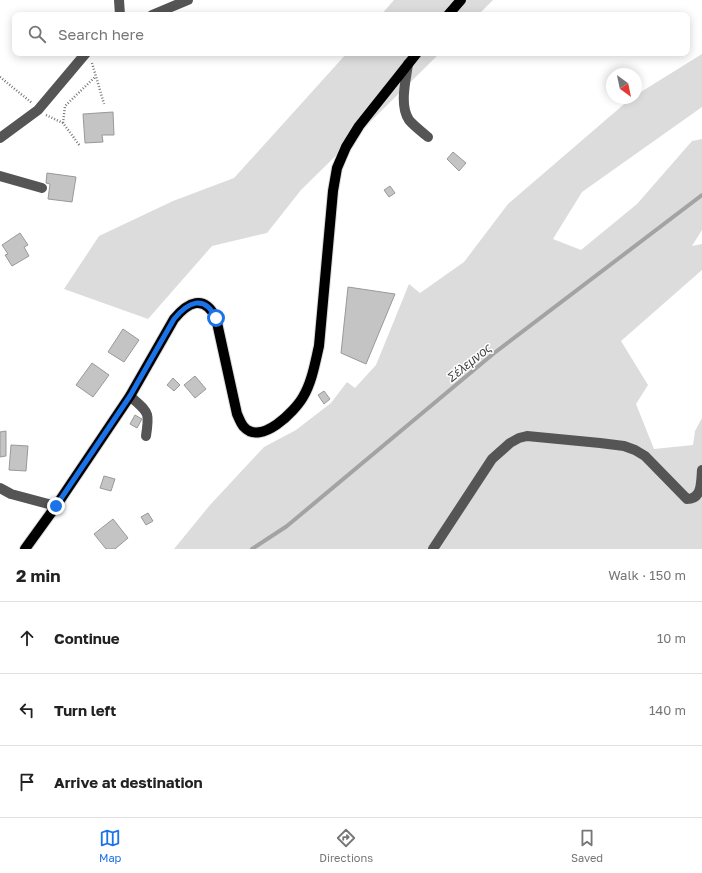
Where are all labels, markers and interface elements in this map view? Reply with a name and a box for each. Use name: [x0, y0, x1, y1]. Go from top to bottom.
search box: [12, 12, 690, 56]
icon: search: [26, 23, 48, 45]
text: Search here: [58, 25, 144, 43]
north arrow: [606, 68, 642, 104]
route start: [207, 309, 225, 327]
water label: Σέλεμνος: [443, 339, 495, 385]
route end: [47, 497, 65, 515]
text: 2 min: [16, 565, 60, 586]
text: Walk · 150 m: [608, 567, 686, 583]
icon: ahead: [16, 627, 38, 649]
text: Continue: [54, 629, 120, 647]
text: 10 m: [657, 630, 686, 646]
icon: left: [16, 699, 38, 721]
text: Turn left: [54, 701, 116, 719]
text: 140 m: [649, 702, 686, 718]
icon: arrive: [16, 771, 38, 793]
text: Arrive at destination: [54, 773, 203, 791]
tab: Map: [99, 827, 121, 864]
tab: Directions: [319, 827, 373, 864]
tab: Saved: [571, 827, 603, 864]

